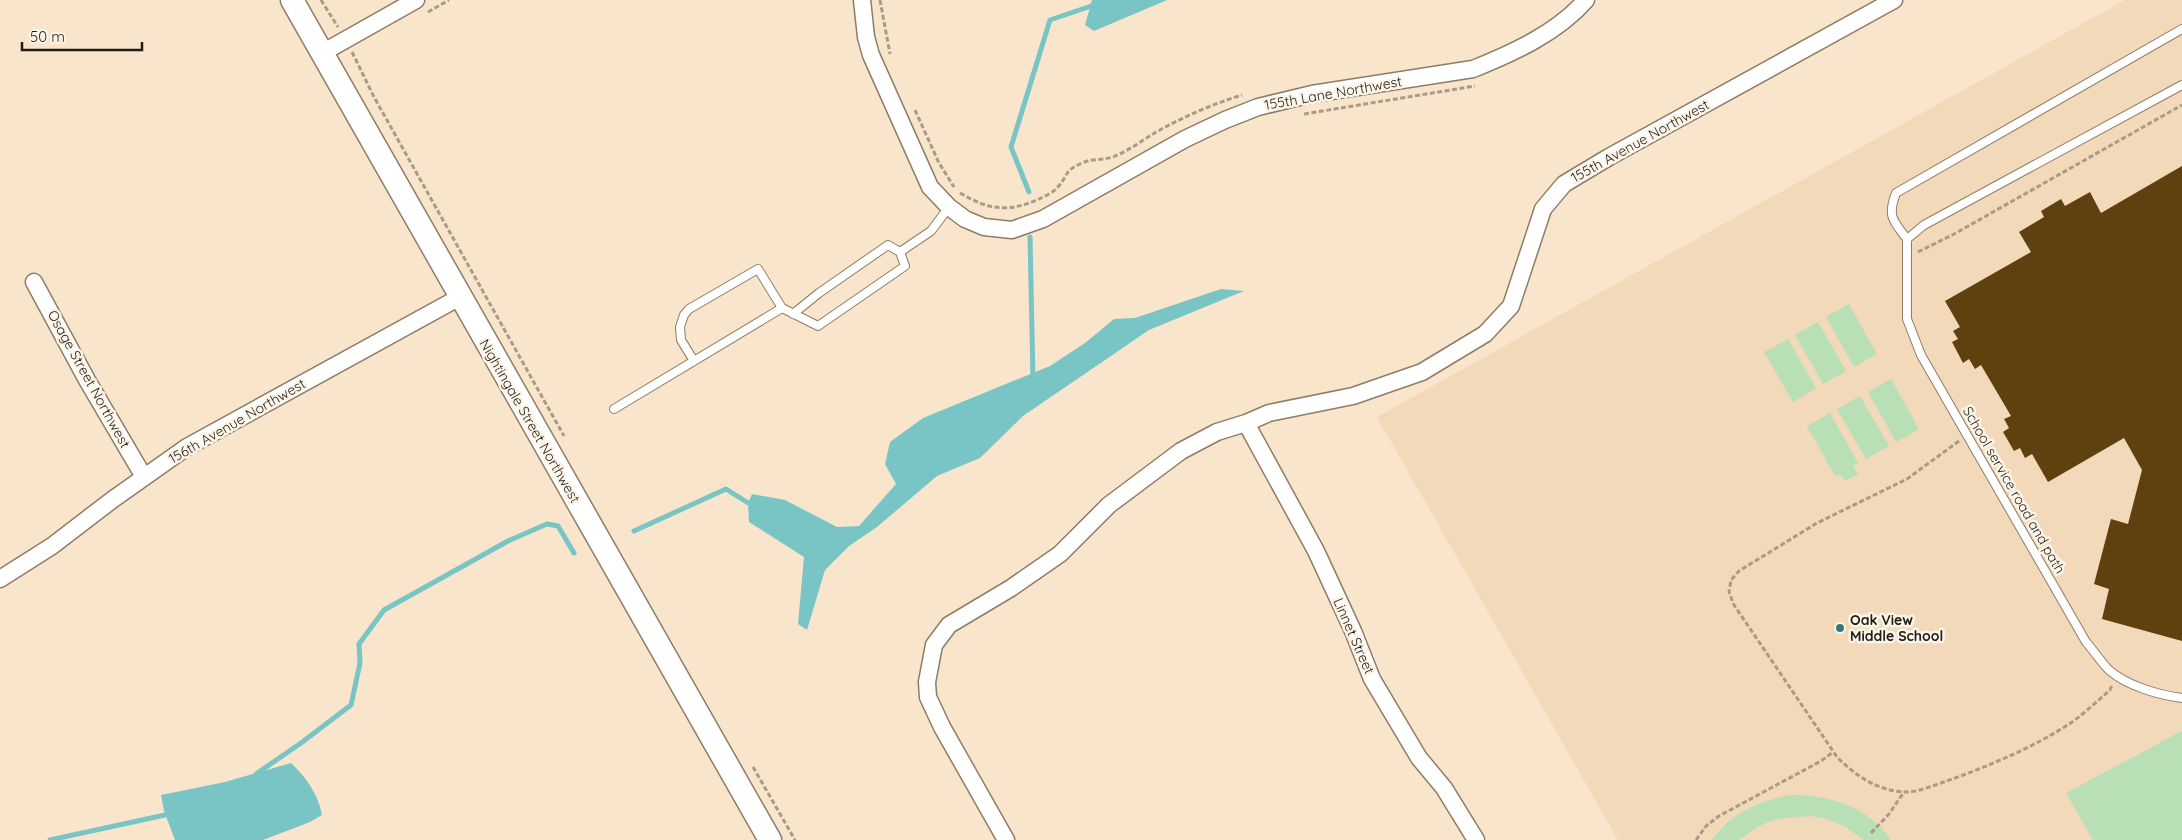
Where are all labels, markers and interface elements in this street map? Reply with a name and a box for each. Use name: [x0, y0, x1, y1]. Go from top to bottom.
scale bar: [22, 20, 142, 52]
text: 50 m: [30, 27, 65, 46]
street label: 155th Lane Northwest: [1263, 72, 1403, 114]
street label: 155th Avenue Northwest: [1568, 95, 1712, 186]
street label: Osage Street Northwest: [44, 307, 134, 451]
street label: Nightingale Street Northwest: [476, 336, 584, 506]
street label: 156th Avenue Northwest: [165, 374, 309, 468]
street label: School service road and path: [1959, 403, 2069, 577]
street label: Linnet Street: [1329, 595, 1379, 677]
place label: Oak View Middle School: [1850, 611, 1943, 645]
marker: Oak View Middle School: [1834, 622, 1846, 634]

